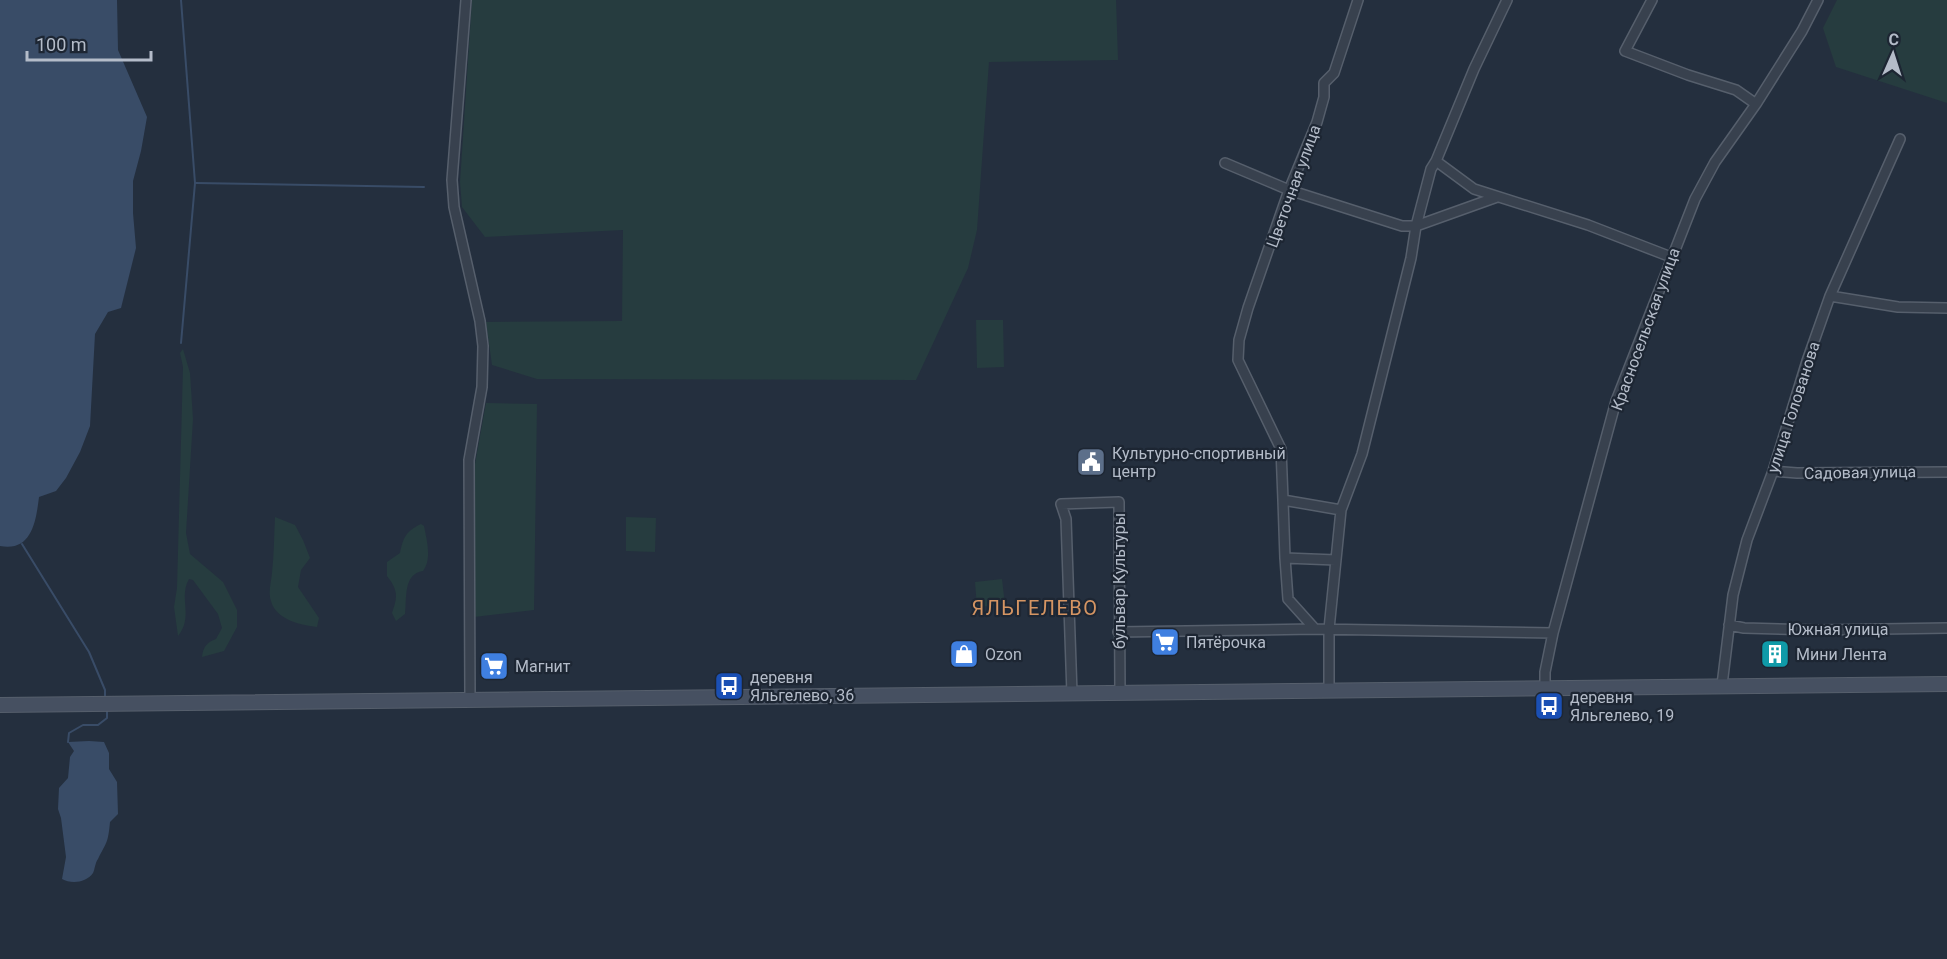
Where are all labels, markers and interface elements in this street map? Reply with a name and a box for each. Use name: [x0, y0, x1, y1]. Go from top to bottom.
scale bar: [27, 24, 152, 62]
north arrow: [1863, 24, 1923, 84]
text: С: [1888, 30, 1899, 49]
text: 100 m: [36, 34, 87, 55]
street label: Цветочная улица: [1262, 122, 1324, 250]
street label: Красносельская улица: [1607, 245, 1684, 413]
street label: улица Голованова: [1763, 339, 1824, 475]
place label: Культурно-спортивный центр: [1112, 444, 1286, 481]
public building icon: Культурно-спортивный центр: [1075, 446, 1107, 478]
street label: Садовая улица: [1804, 462, 1916, 483]
street label: бульвар Культуры: [1110, 513, 1129, 649]
district label: ЯЛЬГЕЛЕВО: [971, 596, 1099, 620]
street label: Южная улица: [1787, 620, 1889, 639]
supermarket icon: Пятёрочка: [1149, 626, 1181, 658]
place label: Пятёрочка: [1186, 633, 1266, 652]
shop icon: Ozon: [948, 638, 980, 670]
building icon: Мини Лента: [1759, 638, 1791, 670]
place label: Ozon: [985, 645, 1022, 664]
place label: Мини Лента: [1796, 645, 1887, 664]
supermarket icon: Магнит: [478, 650, 510, 682]
place label: Магнит: [515, 657, 571, 676]
place label: деревня Яльгелево, 36: [750, 668, 854, 705]
bus stop icon: деревня Яльгелево, 36: [713, 670, 745, 702]
place label: деревня Яльгелево, 19: [1570, 688, 1674, 725]
bus stop icon: деревня Яльгелево, 19: [1533, 690, 1565, 722]

